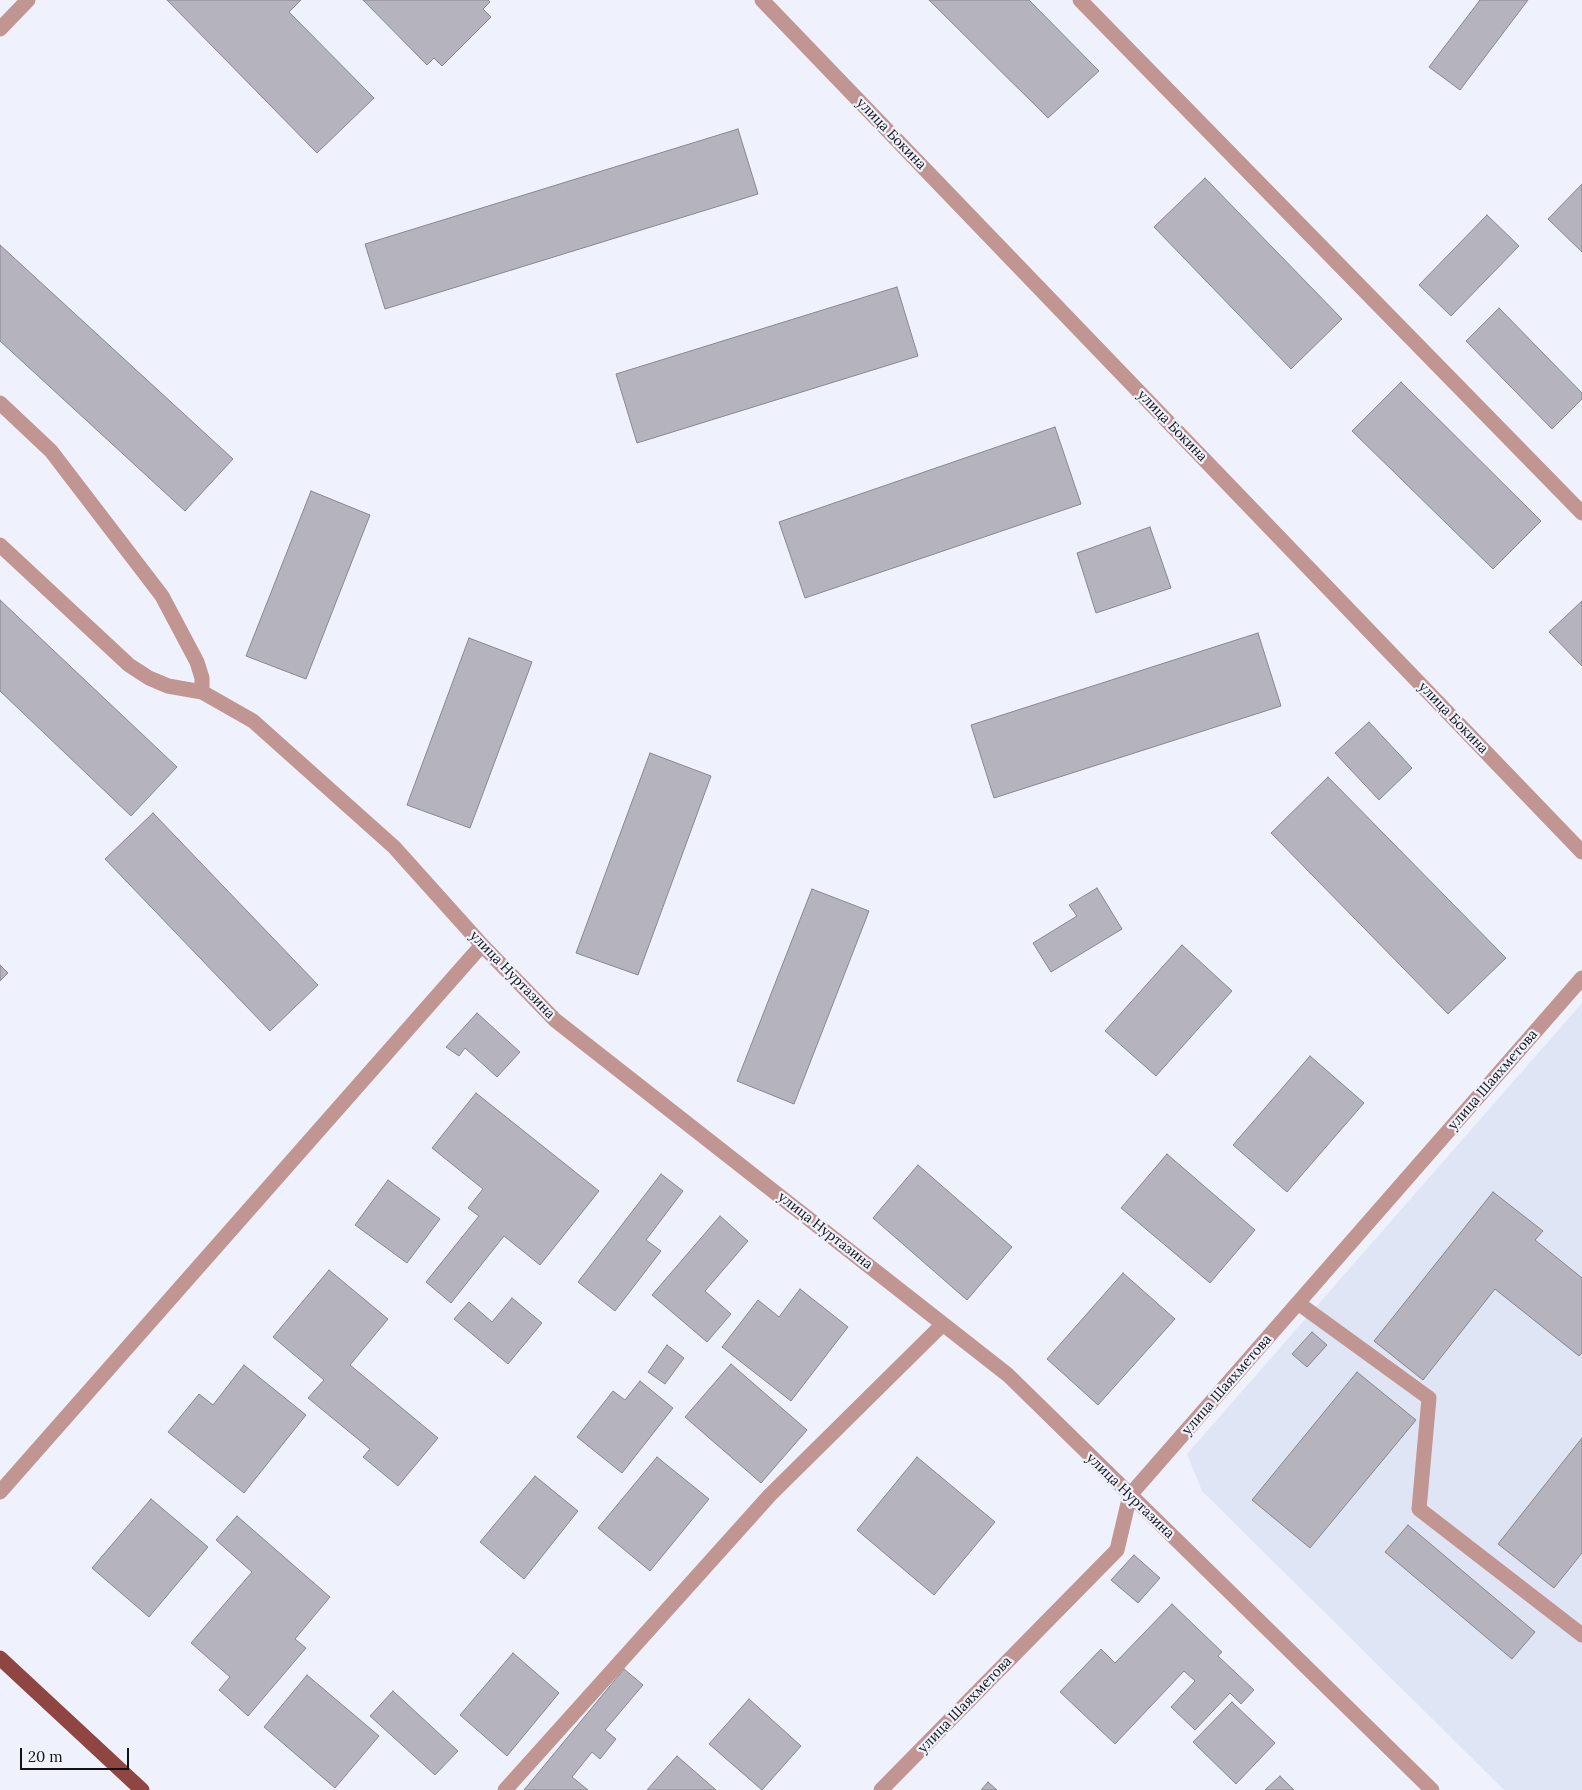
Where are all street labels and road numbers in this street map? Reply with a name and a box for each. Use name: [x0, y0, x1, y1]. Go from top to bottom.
street label: улица Бокина: [853, 95, 929, 173]
street label: улица Бокина: [1134, 387, 1210, 465]
street label: улица Бокина: [1415, 679, 1491, 757]
street label: улица Нуртазина: [466, 928, 558, 1022]
street label: улица Шаяхметова: [1445, 1026, 1541, 1134]
street label: улица Нуртазина: [774, 1189, 876, 1273]
street label: улица Шаяхметова: [1179, 1331, 1275, 1439]
street label: улица Нуртазина: [1083, 1450, 1177, 1542]
street label: улица Шаяхметова: [915, 1653, 1015, 1757]

